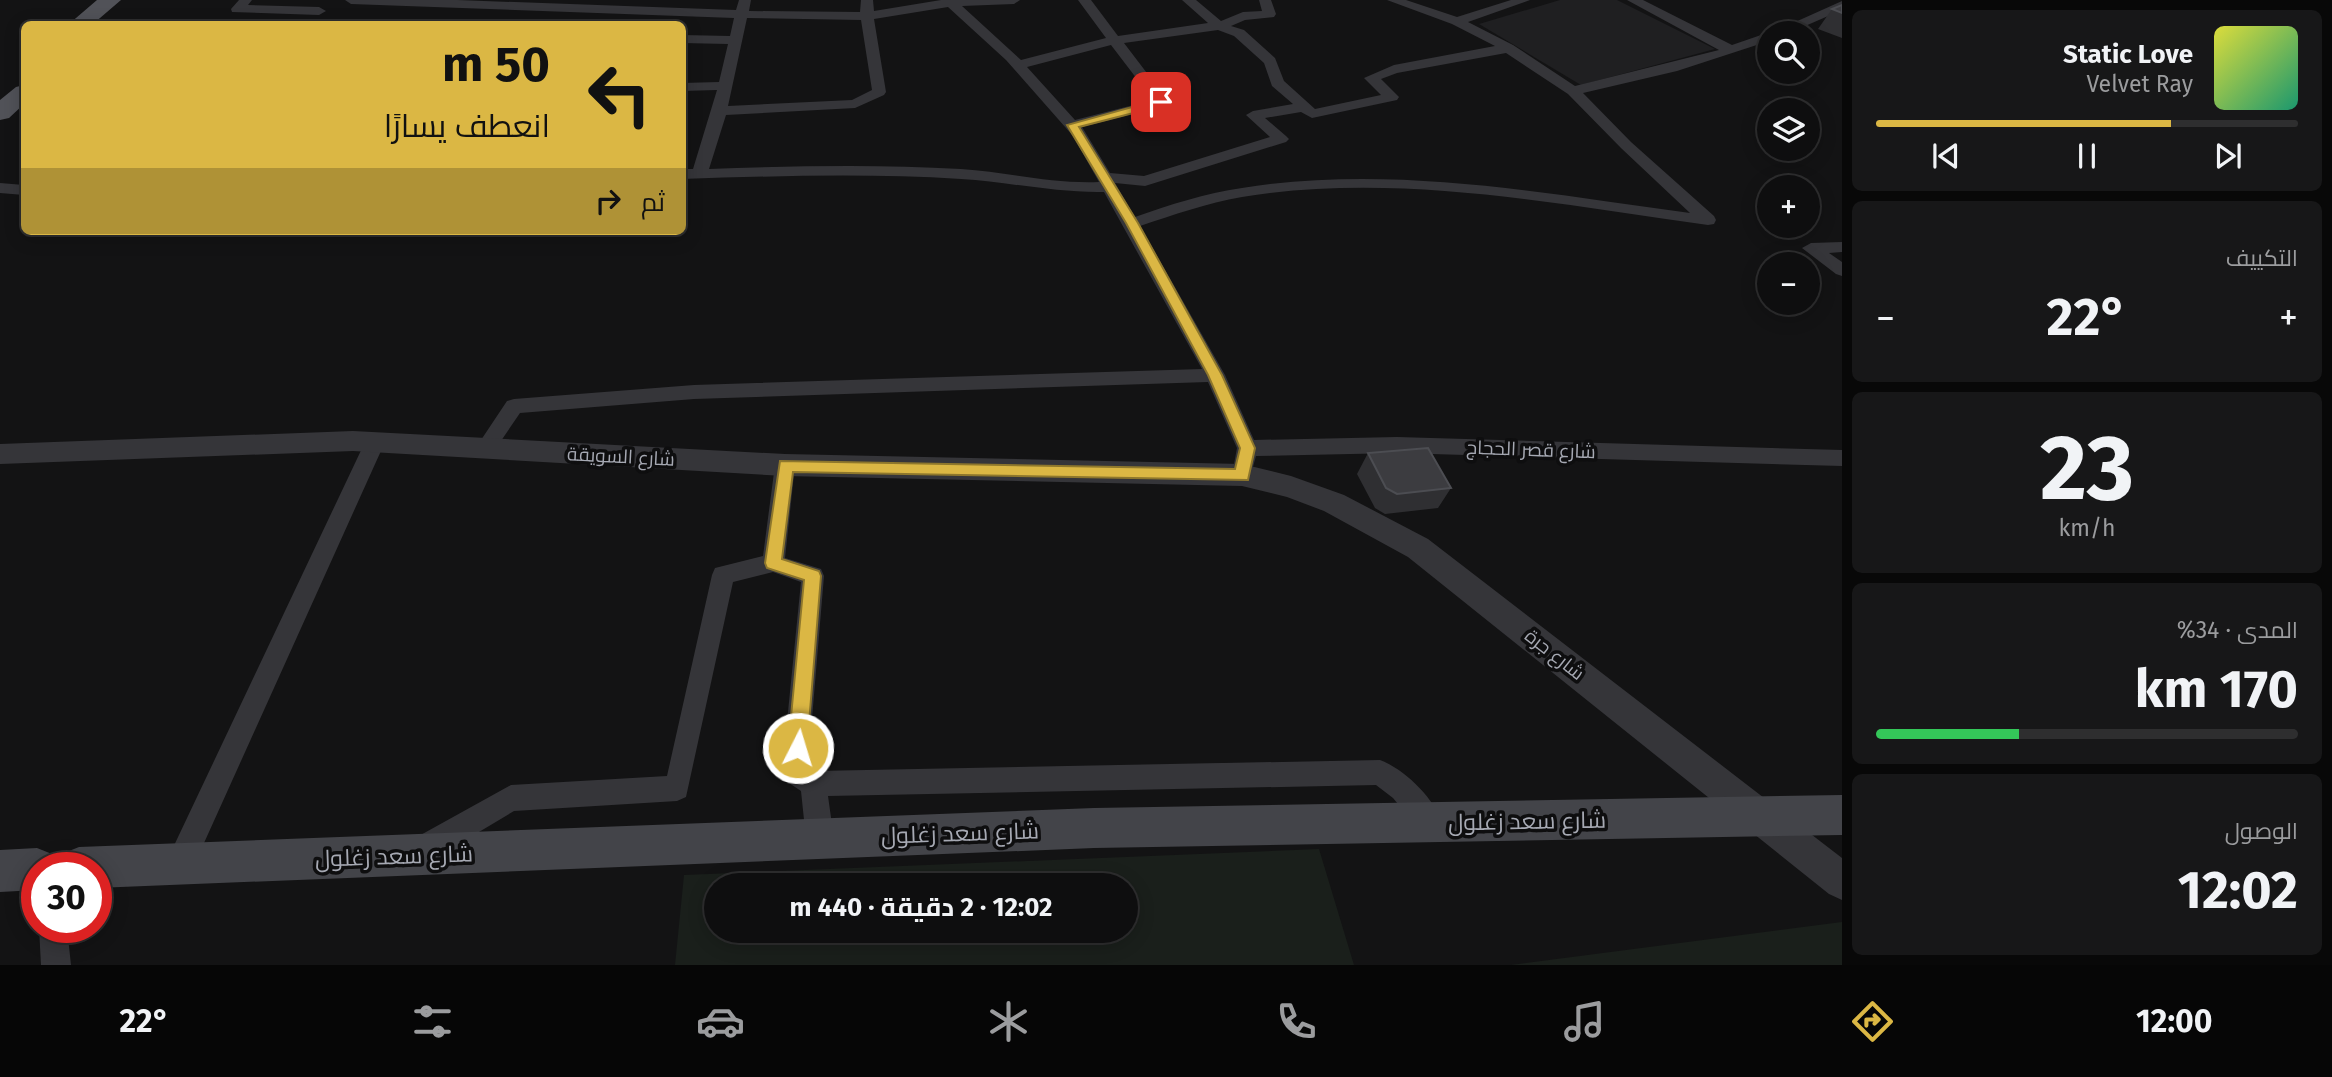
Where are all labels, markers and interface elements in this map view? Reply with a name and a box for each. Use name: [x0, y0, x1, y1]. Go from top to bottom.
map controls: [1757, 21, 1820, 315]
button: search: [1757, 21, 1820, 84]
text: 50 m: [442, 35, 550, 94]
text: Static Love: [2063, 39, 2193, 70]
icon: left: [574, 49, 665, 140]
text: Velvet Ray: [2086, 70, 2193, 98]
pin: [1131, 72, 1191, 132]
icon: arrive: [1142, 83, 1180, 121]
button: layers: [1757, 98, 1820, 161]
text: انعطف يسارًا: [384, 107, 550, 145]
icon: previous: [1927, 137, 1965, 175]
icon: pause: [2068, 137, 2106, 175]
icon: next: [2209, 137, 2247, 175]
button: +: [1757, 175, 1820, 238]
icon: right: [589, 182, 627, 220]
text: ثم: [641, 187, 665, 218]
text: التكييف: [2226, 244, 2298, 272]
button: −: [1757, 252, 1820, 315]
text: 22°: [2047, 286, 2127, 349]
text: −: [1876, 295, 1895, 341]
text: +: [2279, 295, 2298, 341]
text: 23: [2040, 414, 2134, 523]
street label: شارع قصر الحجاج: [1466, 436, 1596, 465]
street label: شارع السويقة: [566, 442, 675, 473]
text: km/h: [2059, 514, 2115, 542]
text: المدى · 34%: [2177, 616, 2298, 644]
street label: شارع جرة: [1519, 624, 1589, 686]
text: 170 km: [2135, 658, 2298, 721]
position arrow: [761, 711, 835, 785]
street label: شارع سعد زغلول: [1448, 806, 1606, 838]
street label: شارع سعد زغلول: [881, 816, 1040, 852]
text: الوصول: [2225, 817, 2298, 845]
street label: شارع سعد زغلول: [315, 839, 474, 875]
speed limit sign: 30: [21, 852, 112, 943]
text: 12:02: [2178, 859, 2298, 922]
text: 12:02 · 2 دقيقة · 440 m: [789, 892, 1053, 923]
icon: filters: [408, 997, 457, 1046]
icon: car: [696, 997, 745, 1046]
icon: climate: [984, 997, 1033, 1046]
icon: phone: [1272, 997, 1321, 1046]
icon: music: [1560, 997, 1609, 1046]
icon: directions: [1848, 997, 1897, 1046]
text: 22°: [120, 1002, 169, 1040]
text: 12:00: [2136, 1002, 2213, 1040]

